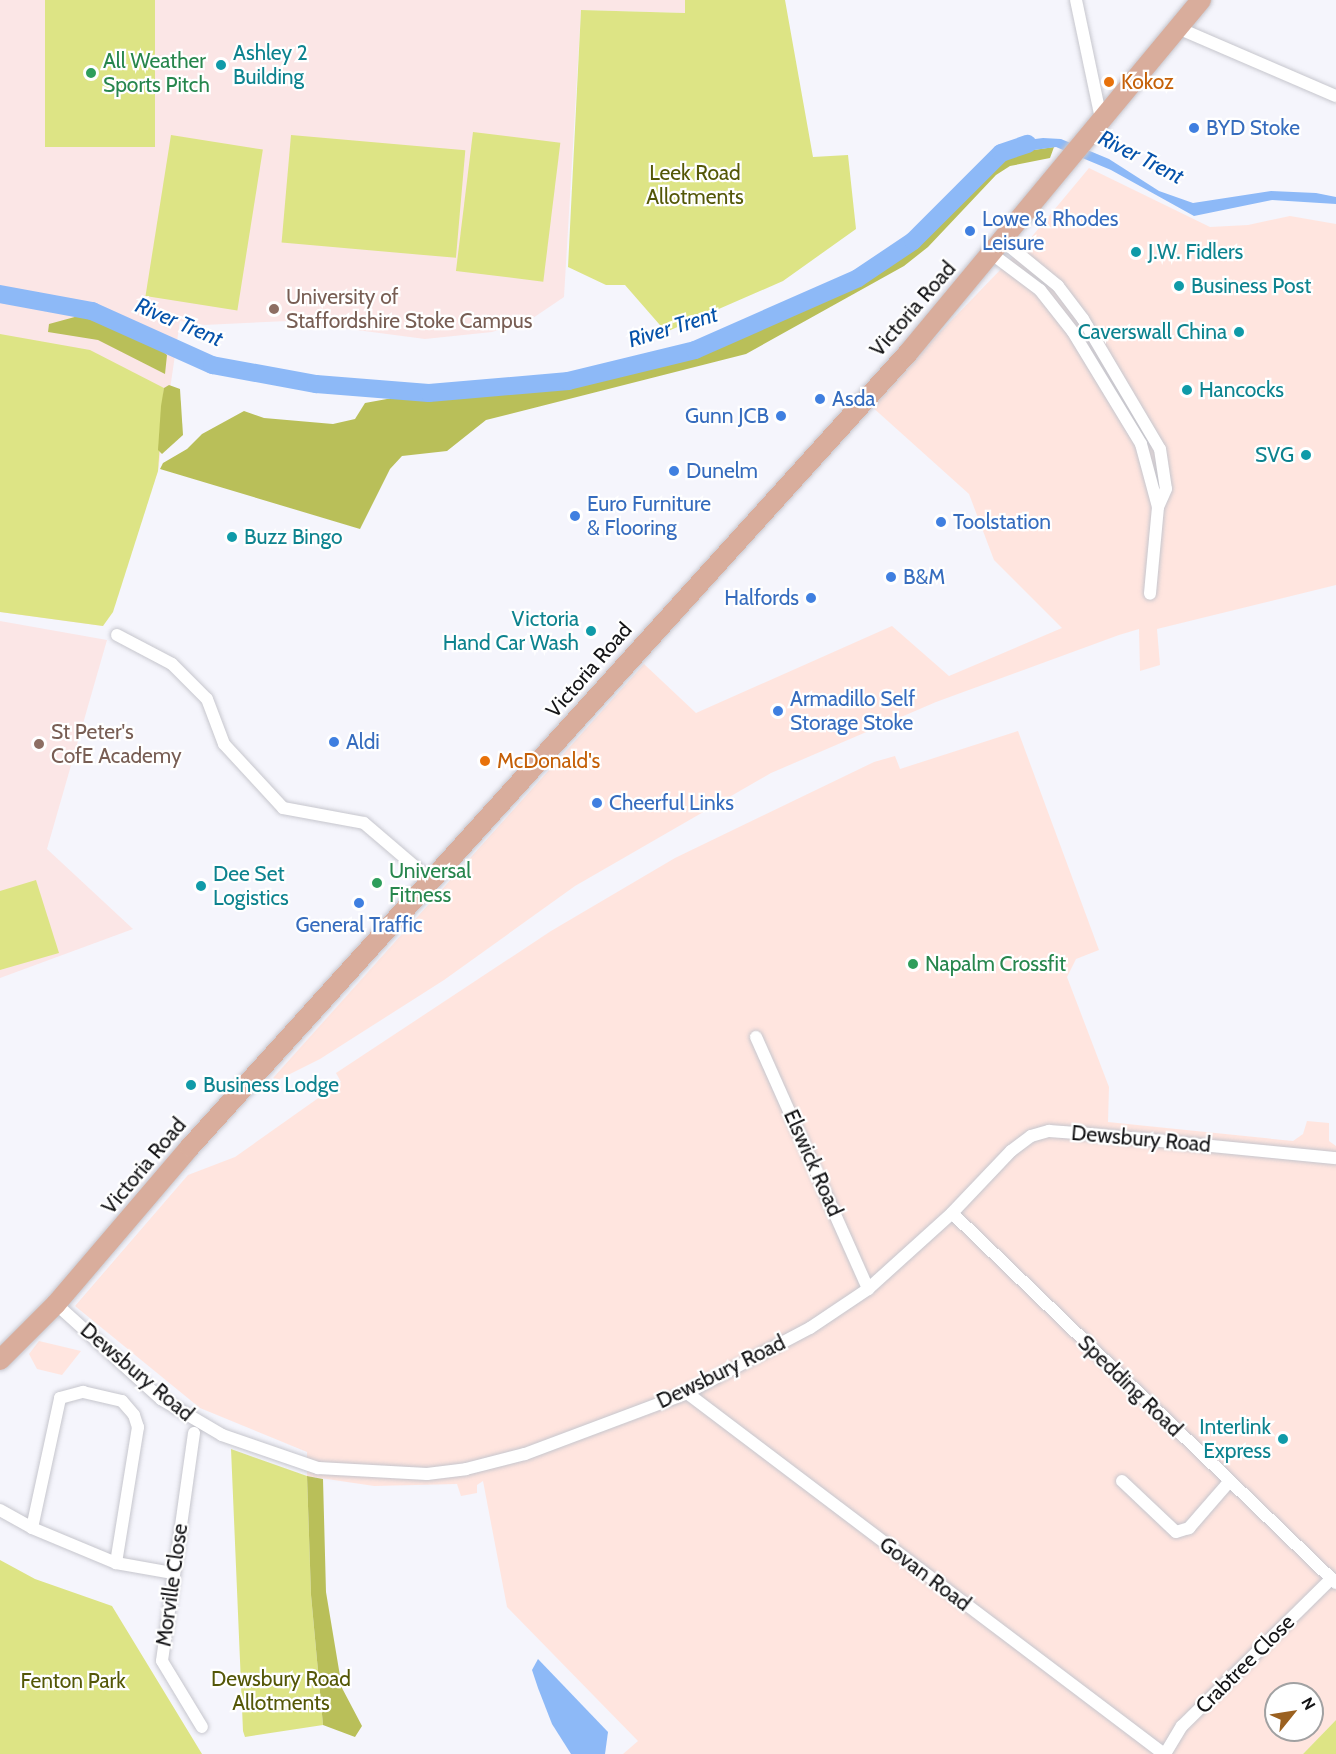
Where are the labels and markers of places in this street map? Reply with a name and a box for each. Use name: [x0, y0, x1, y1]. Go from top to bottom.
place label: Ashley 2 Building: [233, 40, 308, 90]
place label: All Weather Sports Pitch: [103, 48, 210, 98]
marker: Ashley 2 Building: [214, 58, 228, 72]
marker: All Weather Sports Pitch: [84, 66, 98, 80]
place label: Kokoz: [1121, 69, 1174, 95]
marker: Kokoz: [1102, 75, 1116, 89]
place label: BYD Stoke: [1206, 115, 1300, 141]
marker: BYD Stoke: [1187, 121, 1201, 135]
place label: Lowe & Rhodes Leisure: [982, 206, 1118, 256]
marker: Lowe & Rhodes Leisure: [963, 224, 977, 238]
place label: J.W. Fidlers: [1148, 239, 1243, 265]
marker: J.W. Fidlers: [1129, 245, 1143, 259]
place label: Business Post: [1191, 273, 1311, 299]
marker: Business Post: [1172, 279, 1186, 293]
place label: University of Staffordshire Stoke Campus: [286, 284, 532, 334]
marker: University of Staffordshire Stoke Campus: [267, 302, 281, 316]
place label: Caverswall China: [1078, 319, 1227, 345]
marker: Caverswall China: [1232, 325, 1246, 339]
place label: Hancocks: [1199, 377, 1284, 403]
marker: Hancocks: [1180, 383, 1194, 397]
place label: Asda: [832, 386, 875, 412]
marker: Asda: [813, 392, 827, 406]
place label: Gunn JCB: [685, 403, 769, 429]
marker: Gunn JCB: [774, 409, 788, 423]
place label: SVG: [1255, 442, 1294, 468]
marker: SVG: [1299, 448, 1313, 462]
place label: Dunelm: [686, 458, 758, 484]
marker: Dunelm: [667, 464, 681, 478]
place label: Euro Furniture & Flooring: [587, 491, 711, 541]
marker: Euro Furniture & Flooring: [568, 509, 582, 523]
place label: Toolstation: [953, 509, 1051, 535]
marker: Toolstation: [934, 515, 948, 529]
place label: Buzz Bingo: [244, 524, 343, 550]
marker: Buzz Bingo: [225, 530, 239, 544]
place label: B&M: [903, 564, 945, 590]
marker: B&M: [884, 570, 898, 584]
place label: Halfords: [724, 585, 799, 611]
marker: Halfords: [804, 591, 818, 605]
place label: Victoria Hand Car Wash: [443, 606, 579, 656]
marker: Victoria Hand Car Wash: [584, 624, 598, 638]
place label: Armadillo Self Storage Stoke: [790, 686, 915, 736]
marker: Armadillo Self Storage Stoke: [771, 704, 785, 718]
place label: St Peter's CofE Academy: [51, 719, 182, 769]
place label: Aldi: [346, 729, 380, 755]
marker: Aldi: [327, 735, 341, 749]
marker: St Peter's CofE Academy: [32, 737, 46, 751]
place label: McDonald's: [497, 748, 600, 774]
marker: McDonald's: [478, 754, 492, 768]
place label: Cheerful Links: [609, 790, 734, 816]
marker: Cheerful Links: [590, 796, 604, 810]
place label: Universal Fitness: [389, 858, 471, 908]
place label: Dee Set Logistics: [213, 861, 289, 911]
marker: Universal Fitness: [370, 876, 384, 890]
marker: Dee Set Logistics: [194, 879, 208, 893]
marker: General Traffic: [352, 896, 366, 910]
place label: General Traffic: [295, 912, 423, 938]
place label: Napalm Crossfit: [925, 951, 1066, 977]
marker: Napalm Crossfit: [906, 957, 920, 971]
place label: Business Lodge: [203, 1072, 339, 1098]
marker: Business Lodge: [184, 1078, 198, 1092]
place label: Interlink Express: [1199, 1414, 1271, 1464]
marker: Interlink Express: [1276, 1432, 1290, 1446]

